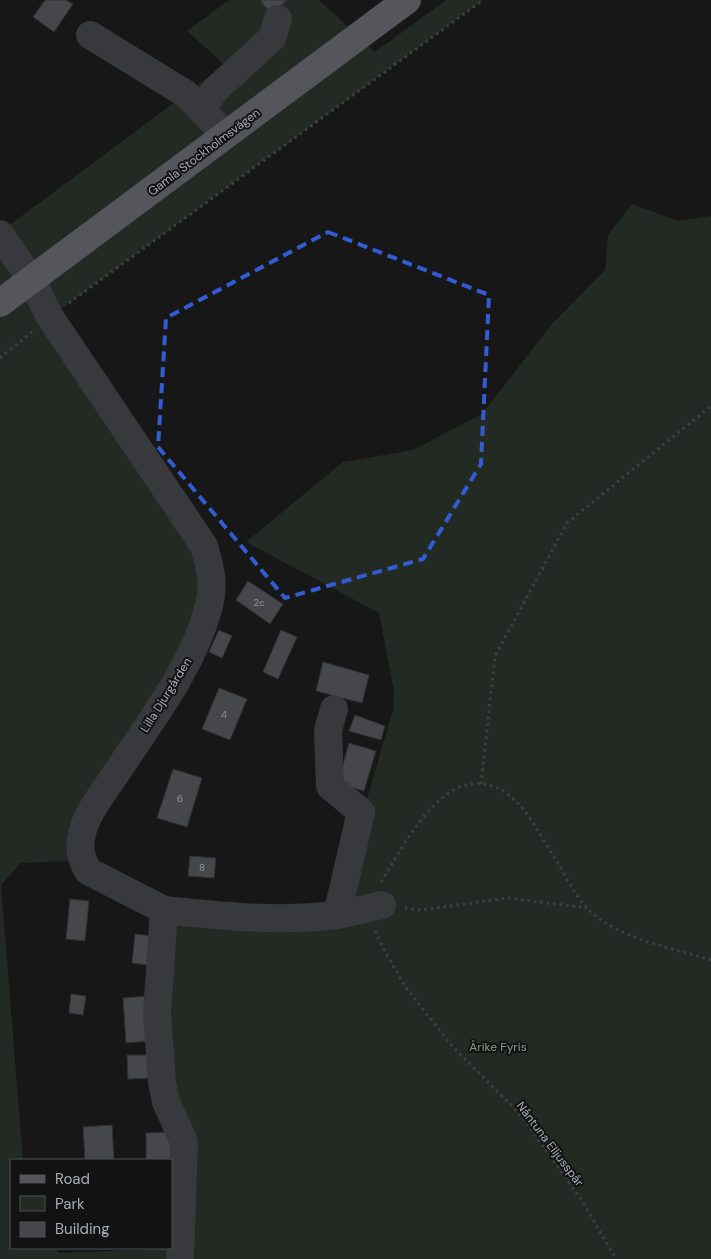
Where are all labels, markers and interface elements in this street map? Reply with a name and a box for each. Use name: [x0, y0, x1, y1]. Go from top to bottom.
street label: Gamla Stockholmsvägen: [145, 105, 263, 199]
house number: 2c: [253, 596, 265, 609]
street label: Lilla Djurgården: [137, 655, 195, 735]
house number: 4: [221, 708, 227, 721]
house number: 6: [177, 792, 183, 805]
house number: 8: [199, 861, 205, 874]
park label: Årike Fyris: [469, 1039, 527, 1055]
street label: Nåntuna Elljusspår: [513, 1098, 588, 1190]
legend: [10, 1159, 172, 1249]
text: Road: [55, 1169, 90, 1189]
text: Park: [55, 1194, 85, 1214]
text: Building: [55, 1219, 110, 1239]

